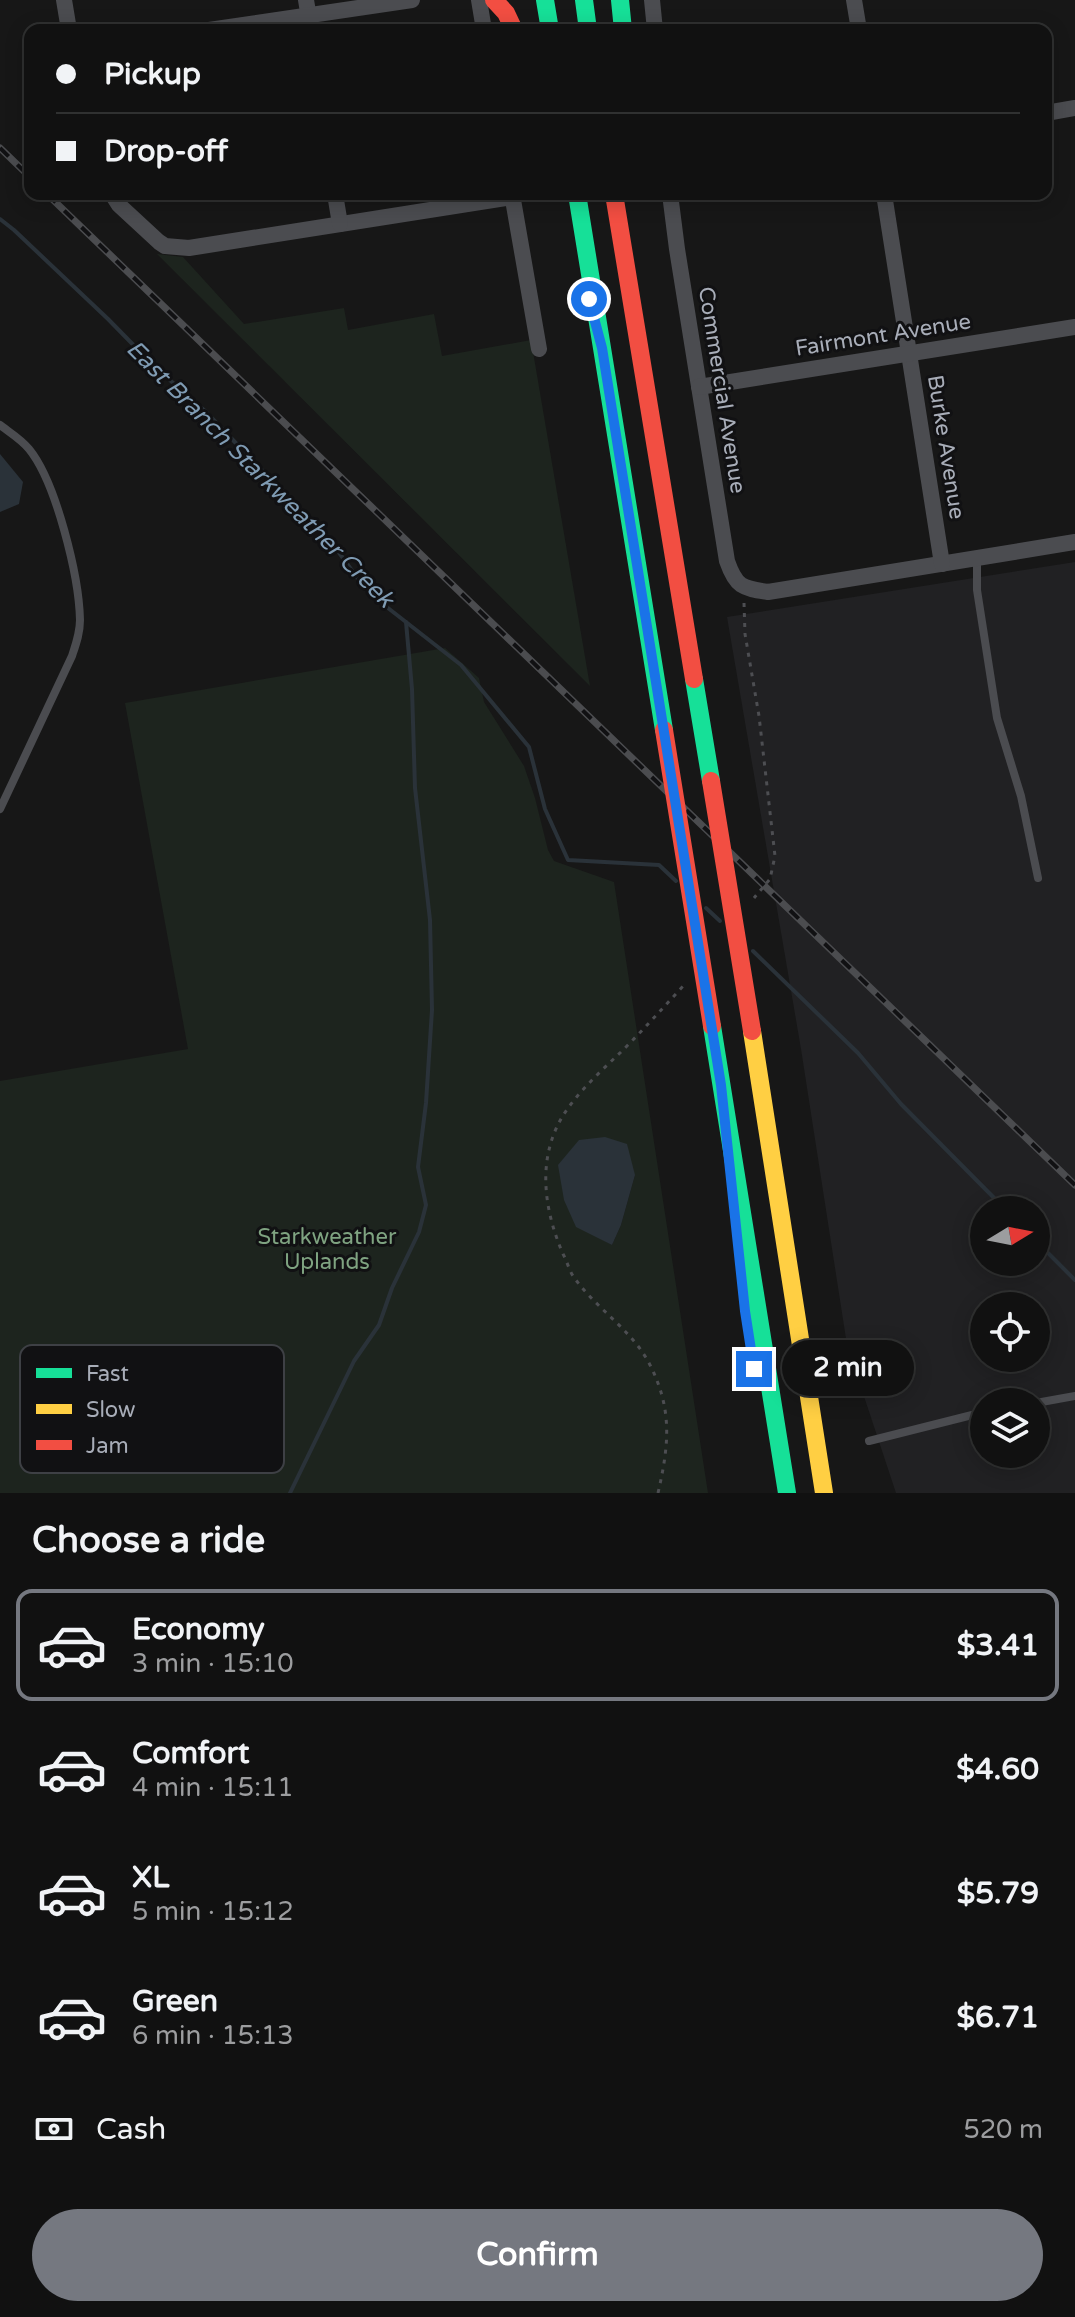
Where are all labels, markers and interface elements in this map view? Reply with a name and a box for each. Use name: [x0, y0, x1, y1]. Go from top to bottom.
text: Pickup: [104, 56, 201, 93]
text: Drop-off: [104, 133, 228, 170]
route start: [571, 281, 607, 317]
street label: Commercial Avenue: [693, 285, 751, 495]
street label: Fairmont Avenue: [793, 308, 973, 362]
water label: East Branch Starkweather Creek: [120, 334, 401, 615]
street label: Burke Avenue: [922, 373, 970, 521]
north arrow: [970, 1196, 1050, 1276]
map controls: [970, 1196, 1050, 1468]
park label: Starkweather Uplands: [258, 1224, 397, 1275]
button: locate: [970, 1292, 1050, 1372]
callout: 2 min: [782, 1341, 914, 1397]
legend: [20, 1345, 284, 1473]
route end: [736, 1351, 772, 1387]
text: 2 min: [813, 1352, 883, 1383]
text: Fast: [86, 1361, 129, 1387]
button: layers: [970, 1388, 1050, 1468]
text: Slow: [86, 1397, 136, 1423]
text: Jam: [86, 1433, 129, 1459]
text: Choose a ride: [32, 1519, 265, 1562]
icon: car: [36, 1609, 108, 1681]
text: Economy: [132, 1611, 265, 1648]
text: $3.41: [957, 1627, 1039, 1664]
text: 3 min · 15:10: [132, 1648, 294, 1679]
icon: car: [36, 1733, 108, 1805]
text: Comfort: [132, 1735, 250, 1772]
text: $4.60: [956, 1751, 1039, 1788]
text: 4 min · 15:11: [132, 1772, 294, 1803]
icon: car: [36, 1857, 108, 1929]
text: XL: [132, 1859, 169, 1896]
text: $5.79: [957, 1875, 1039, 1912]
text: 5 min · 15:12: [132, 1896, 294, 1927]
icon: car: [36, 1981, 108, 2053]
text: Green: [132, 1983, 218, 2020]
text: $6.71: [957, 1999, 1039, 2036]
text: 6 min · 15:13: [132, 2020, 294, 2051]
icon: cash: [32, 2107, 76, 2151]
text: Cash: [96, 2111, 166, 2148]
text: 520 m: [963, 2114, 1043, 2145]
button: Confirm: [32, 2209, 1043, 2301]

